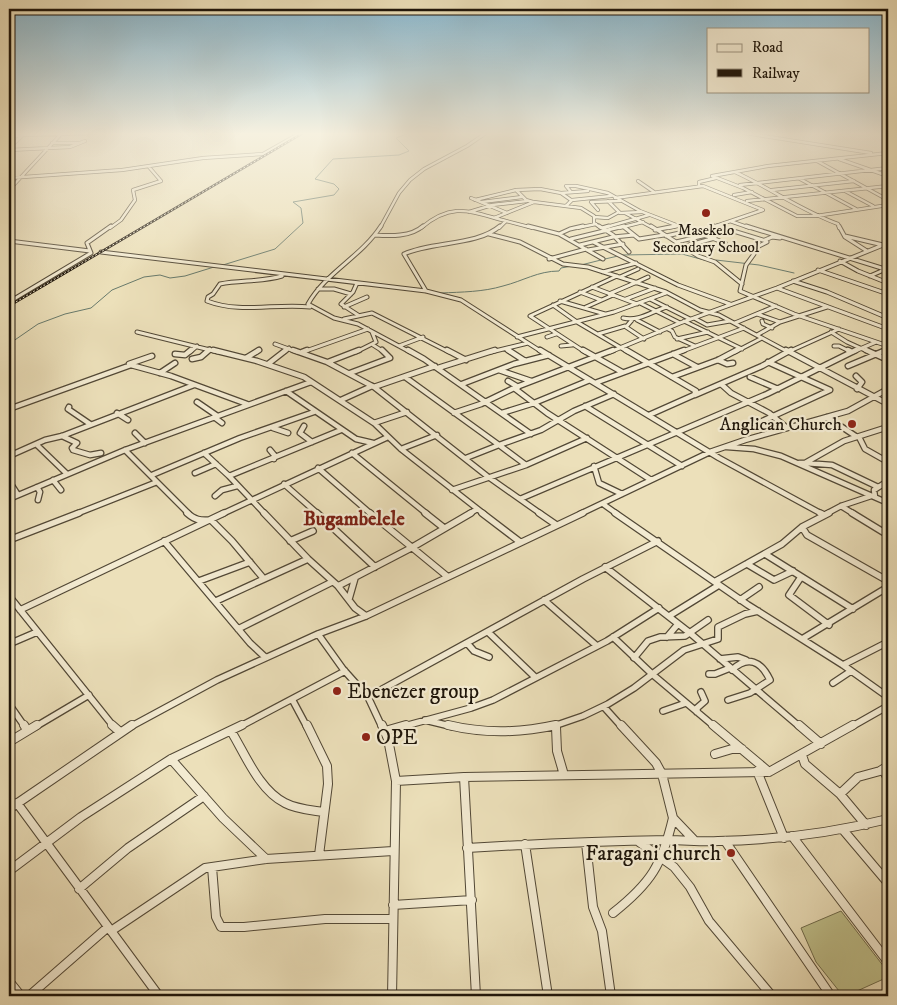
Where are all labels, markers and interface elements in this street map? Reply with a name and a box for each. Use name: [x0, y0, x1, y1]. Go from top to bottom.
legend: [707, 28, 870, 92]
text: Road: [752, 38, 784, 57]
text: Railway: [752, 64, 800, 83]
marker: Masekelo Secondary School: [700, 207, 712, 219]
place label: Masekelo Secondary School: [653, 221, 760, 257]
place label: Anglican Church: [720, 414, 843, 436]
marker: Anglican Church: [846, 418, 858, 430]
district label: Bugambelele: [303, 507, 406, 532]
place label: Ebenezer group: [347, 679, 479, 705]
marker: Ebenezer group: [331, 685, 343, 697]
place label: OPE: [376, 725, 418, 751]
marker: OPE: [360, 731, 372, 743]
place label: Faragani church: [585, 841, 721, 867]
marker: Faragani church: [725, 847, 737, 859]

